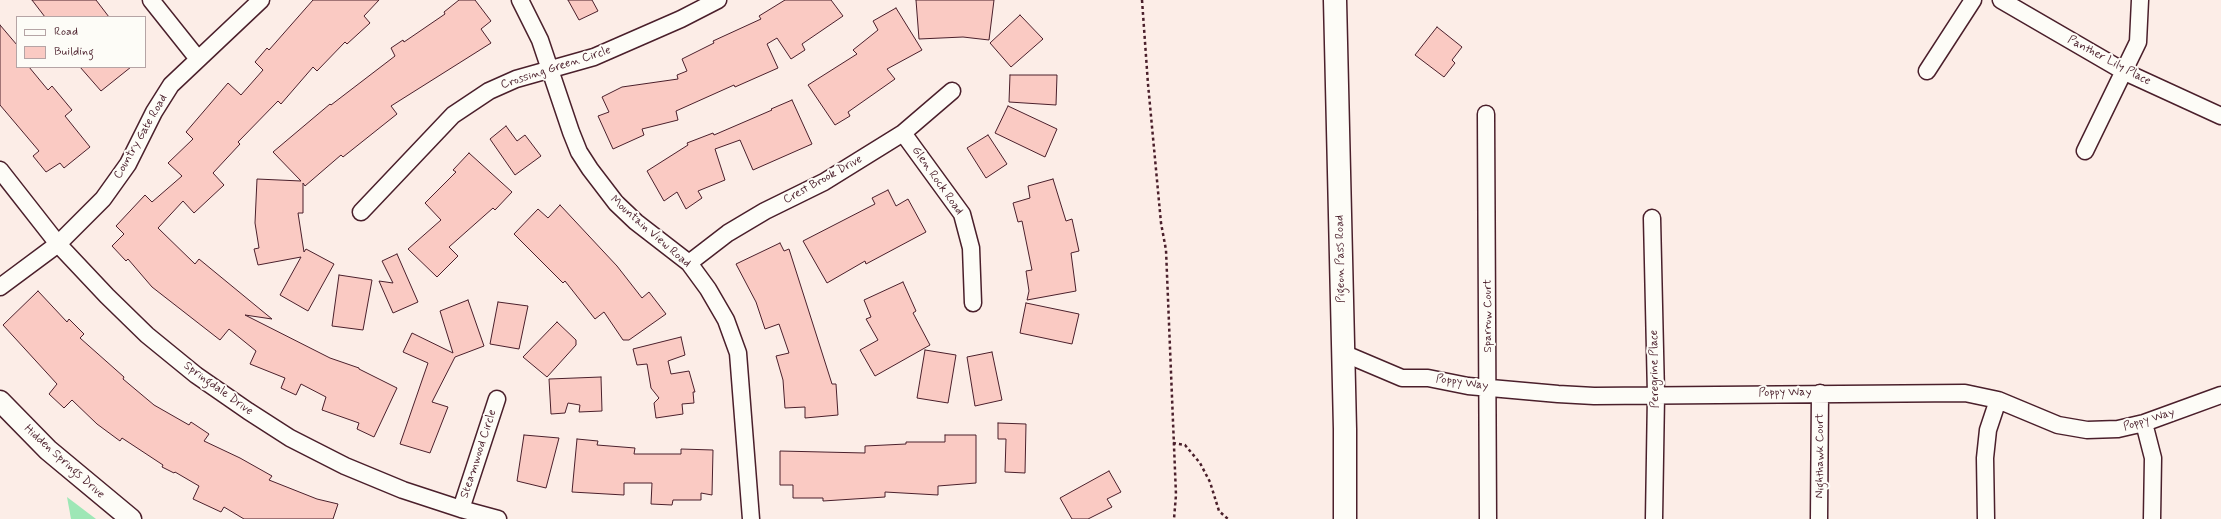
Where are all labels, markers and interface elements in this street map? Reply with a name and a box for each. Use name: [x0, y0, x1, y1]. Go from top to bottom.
legend: [16, 16, 146, 68]
text: Road: [54, 24, 78, 40]
street label: Panther Lily Place: [2065, 33, 2153, 89]
street label: Crossing Green Circle: [499, 43, 613, 93]
text: Building: [54, 44, 94, 60]
street label: Country Gate Road: [111, 92, 171, 182]
street label: Glen Rock Road: [908, 144, 966, 218]
street label: Crest Brook Drive: [781, 152, 865, 208]
street label: Mountain View Road: [607, 193, 693, 271]
street label: Pigeon Pass Road: [1333, 215, 1349, 303]
street label: Sparrow Court: [1481, 279, 1495, 353]
street label: Peregrine Place: [1647, 330, 1663, 408]
street label: Springdale Drive: [180, 359, 256, 419]
street label: Poppy Way: [1435, 372, 1489, 394]
street label: Poppy Way: [1758, 385, 1812, 401]
street label: Poppy Way: [2122, 405, 2176, 435]
street label: Steamwood Circle: [458, 408, 500, 500]
street label: Nighthawk Court: [1813, 413, 1827, 499]
street label: Hidden Springs Drive: [21, 422, 107, 502]

